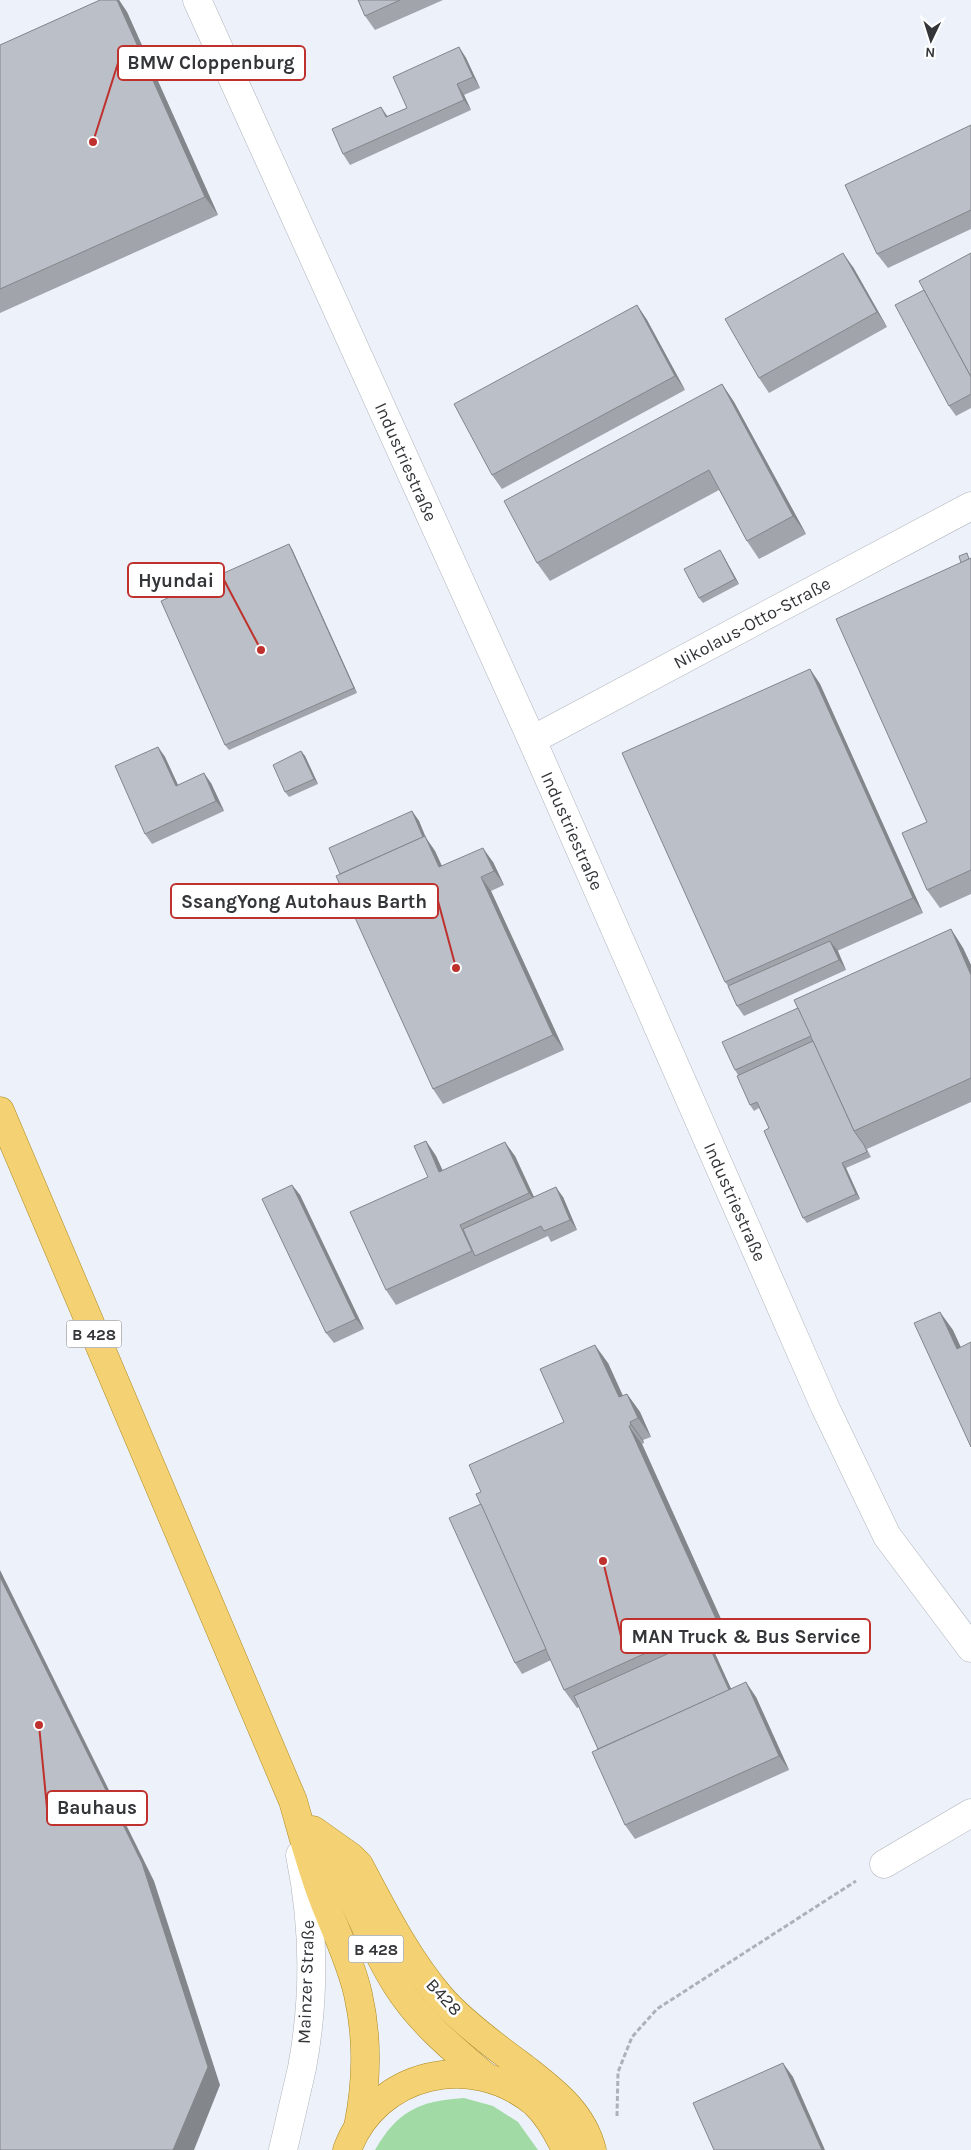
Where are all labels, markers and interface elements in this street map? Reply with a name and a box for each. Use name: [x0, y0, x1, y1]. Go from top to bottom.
north arrow: [906, 15, 956, 65]
text: N: [925, 44, 936, 61]
callout: BMW Cloppenburg: [118, 46, 305, 80]
text: BMW Cloppenburg: [127, 52, 295, 74]
street label: Industriestraße: [370, 399, 442, 525]
callout: Hyundai: [128, 563, 224, 597]
text: Hyundai: [138, 570, 214, 592]
street label: Nikolaus-Otto-Straße: [670, 572, 834, 674]
street label: Industriestraße: [536, 768, 608, 894]
callout: SsangYong Autohaus Barth: [171, 884, 438, 918]
text: SsangYong Autohaus Barth: [181, 891, 427, 913]
street label: Industriestraße: [699, 1139, 771, 1265]
road number: B 428: [66, 1320, 122, 1348]
callout: MAN Truck & Bus Service: [621, 1619, 870, 1653]
text: MAN Truck & Bus Service: [632, 1626, 860, 1648]
callout: Bauhaus: [47, 1791, 147, 1825]
text: Bauhaus: [57, 1797, 137, 1819]
street label: Mainzer Straße: [293, 1919, 319, 2045]
road number: B 428: [348, 1936, 404, 1962]
street label: B428: [421, 1974, 467, 2020]

